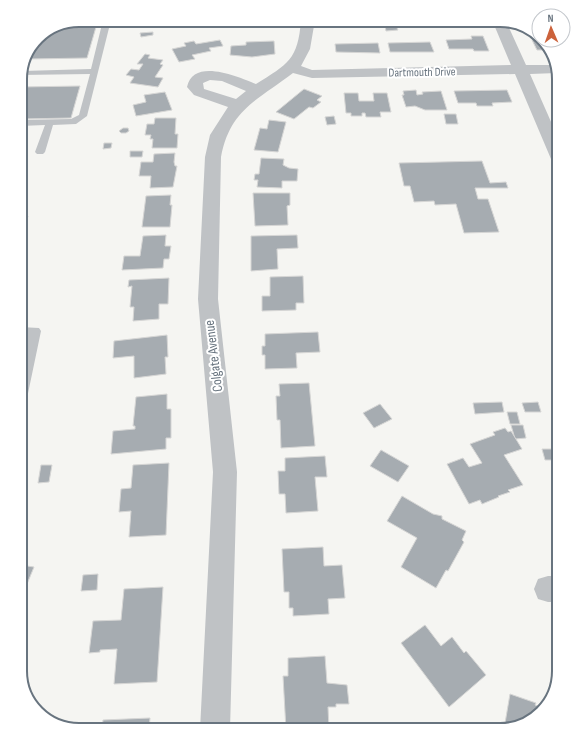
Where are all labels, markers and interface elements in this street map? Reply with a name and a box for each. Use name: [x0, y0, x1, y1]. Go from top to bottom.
north arrow: [531, 8, 571, 48]
text: N: [548, 12, 554, 25]
street label: Dartmouth Drive: [388, 64, 456, 81]
street label: Colgate Avenue: [201, 319, 226, 393]

